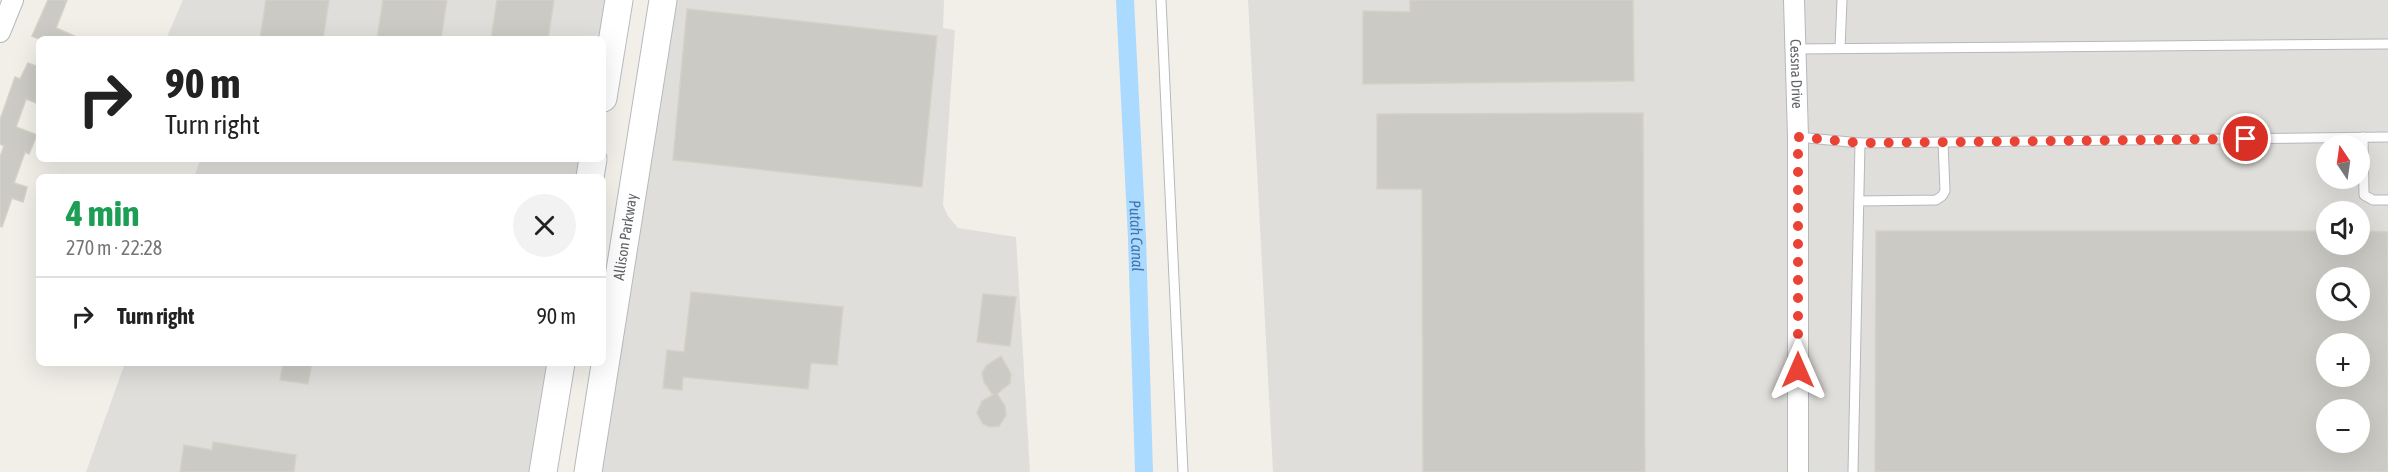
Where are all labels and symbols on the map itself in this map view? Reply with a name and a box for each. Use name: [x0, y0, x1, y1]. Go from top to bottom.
street label: Cessna Drive: [1787, 39, 1806, 109]
pin: [2220, 113, 2271, 164]
north arrow: [2316, 135, 2370, 189]
street label: Allison Parkway: [610, 192, 640, 281]
water label: Putah Canal: [1126, 200, 1147, 272]
position arrow: [1766, 338, 1830, 402]

